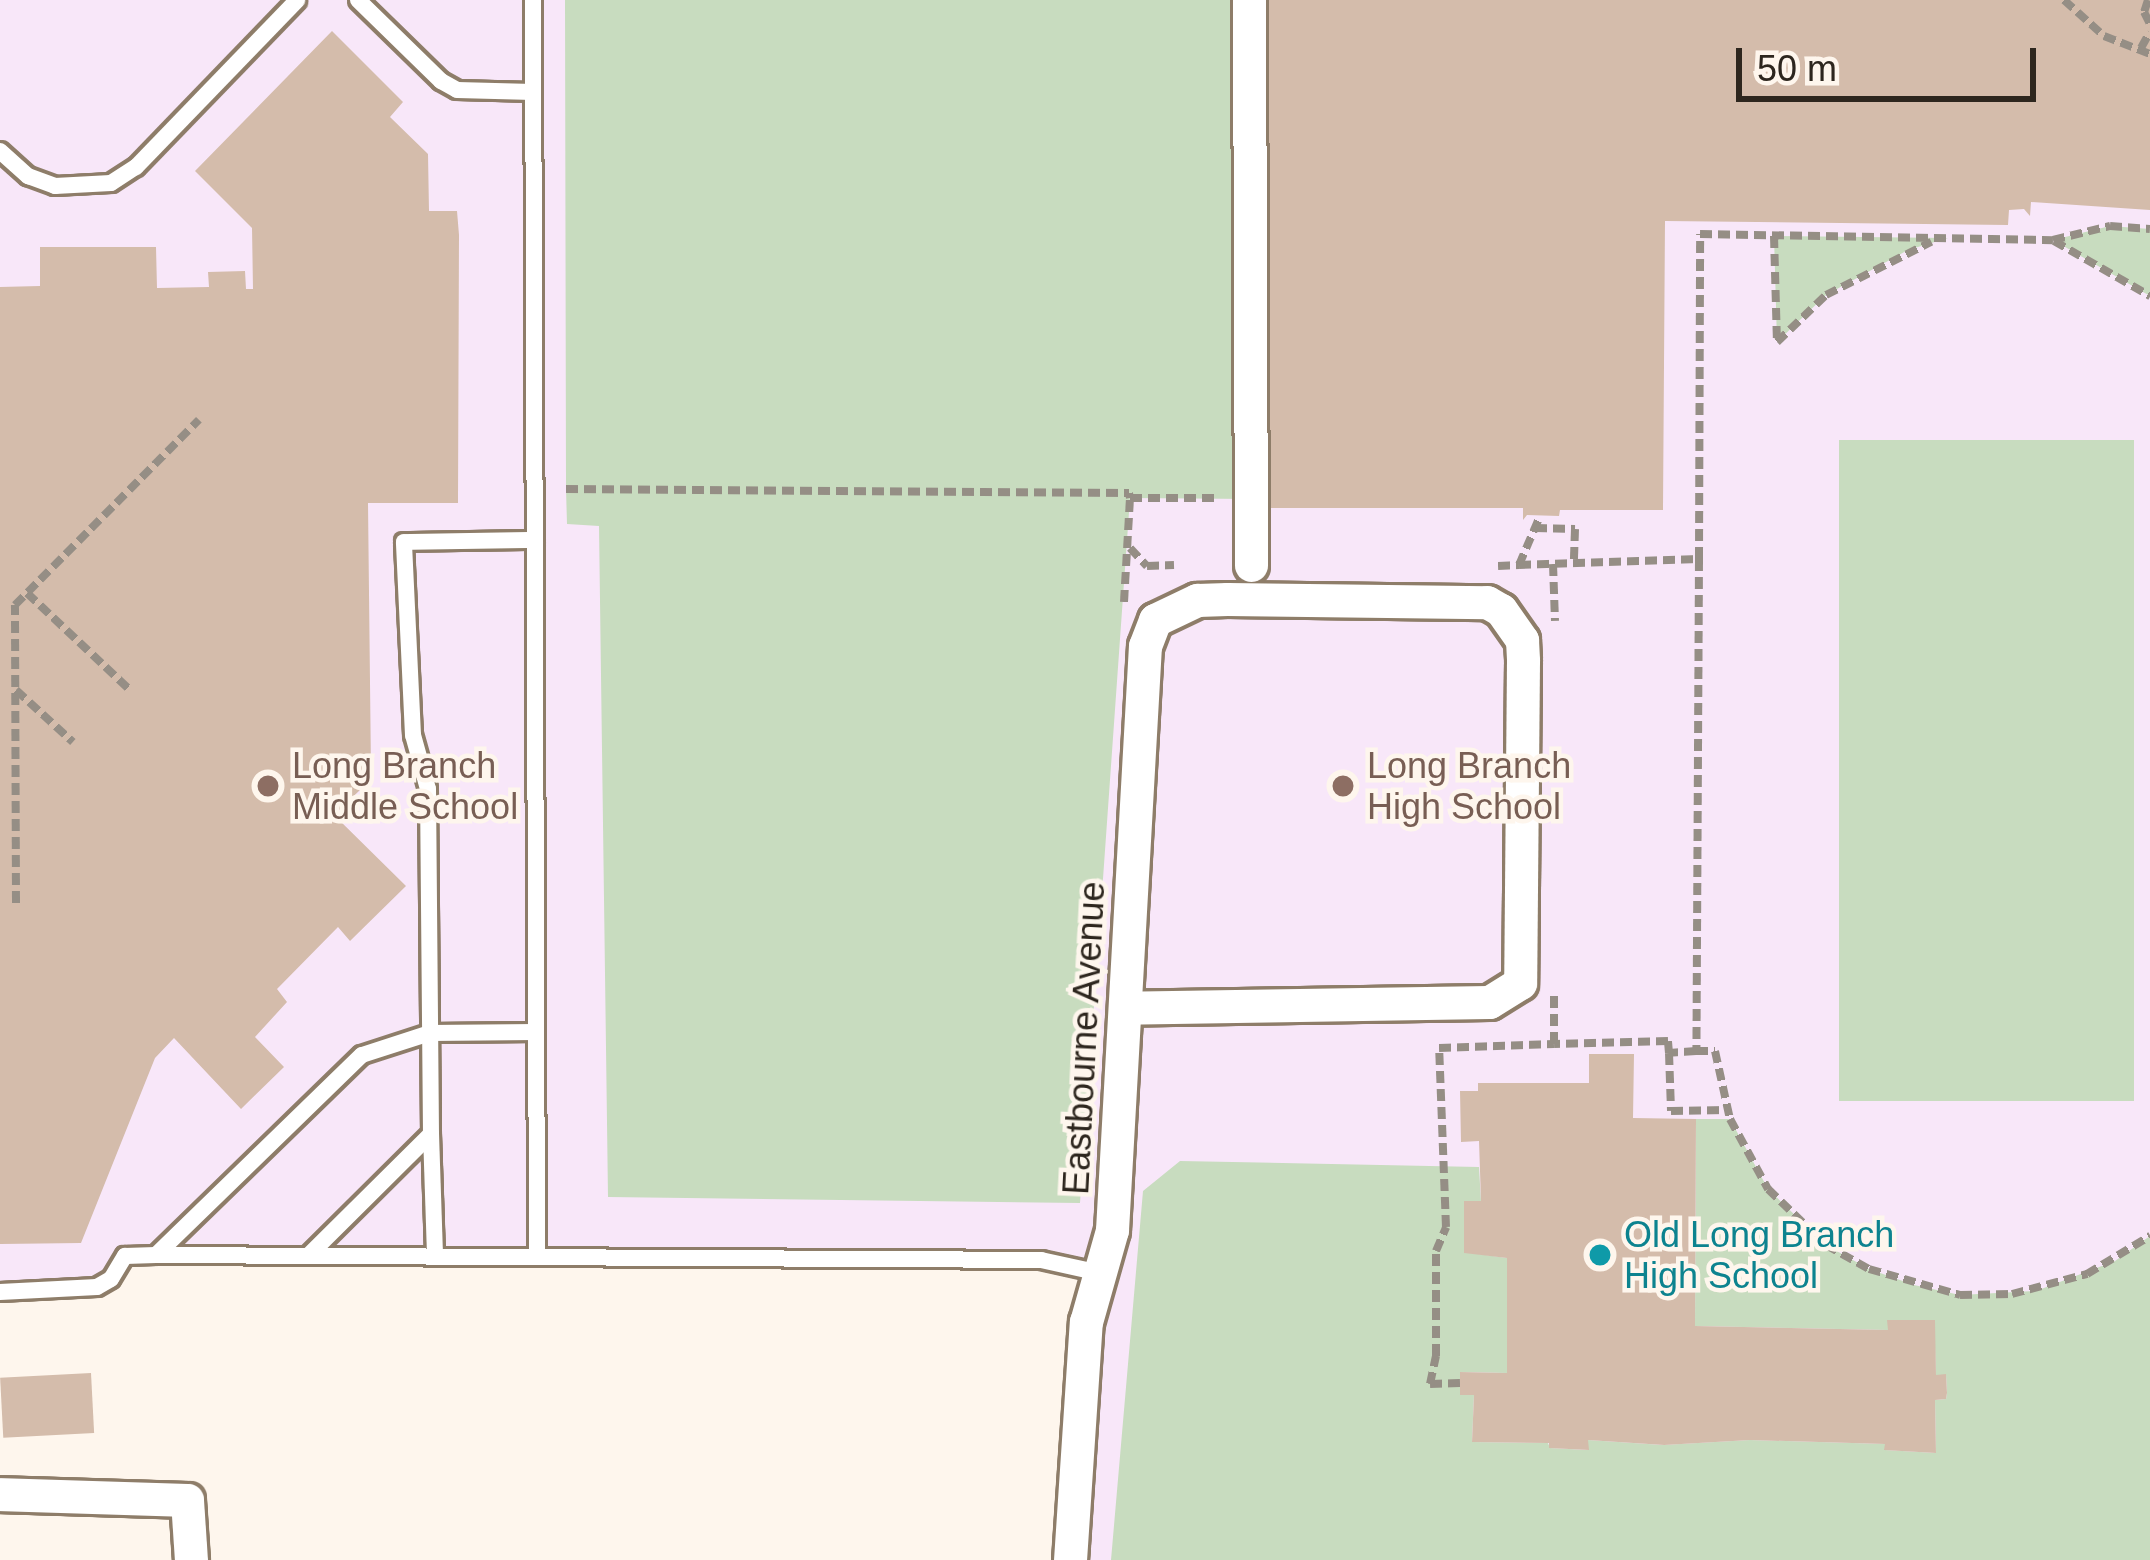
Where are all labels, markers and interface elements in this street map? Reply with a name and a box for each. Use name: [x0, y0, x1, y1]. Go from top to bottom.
scale bar: [1742, 24, 2042, 98]
text: 50 m: [1757, 48, 1837, 89]
place label: Long Branch Middle School: [292, 743, 518, 828]
place label: Long Branch High School: [1367, 743, 1571, 828]
marker: Long Branch Middle School: [255, 773, 281, 799]
marker: Long Branch High School: [1330, 773, 1356, 799]
street label: Eastbourne Avenue: [1054, 879, 1114, 1197]
place label: Old Long Branch High School: [1624, 1212, 1894, 1297]
marker: Old Long Branch High School: [1587, 1242, 1613, 1268]

